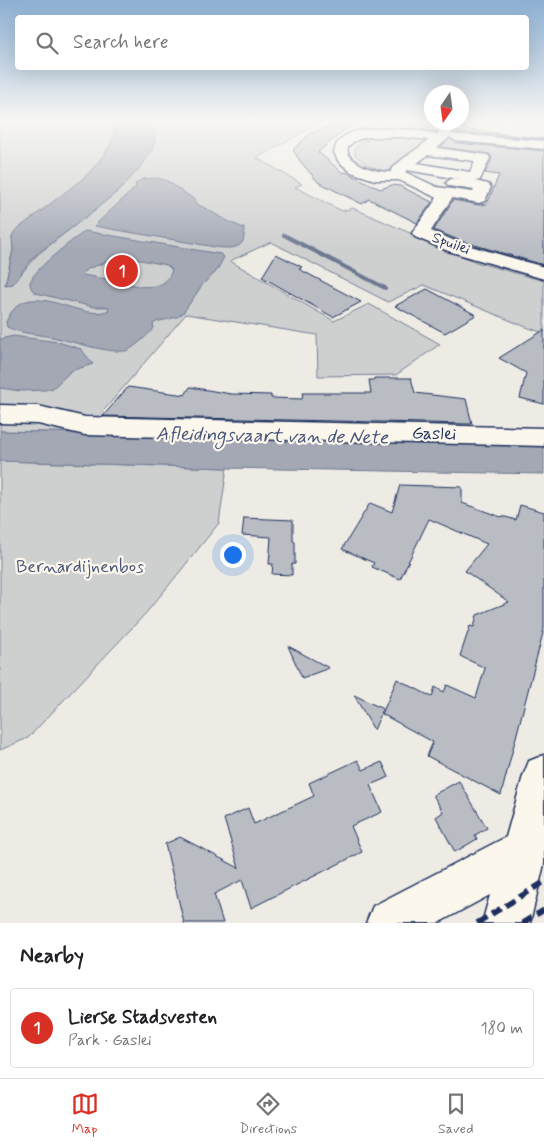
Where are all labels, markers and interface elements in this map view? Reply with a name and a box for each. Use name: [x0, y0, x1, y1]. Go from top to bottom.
search box: [15, 15, 529, 70]
icon: search: [33, 29, 61, 57]
text: Search here: [73, 30, 169, 55]
north arrow: [424, 85, 469, 130]
street label: Spuilei: [429, 228, 473, 260]
pin: 1: [106, 252, 138, 290]
water label: Afleidingsvaart van de Nete: [156, 421, 389, 453]
street label: Gaslei: [412, 422, 456, 446]
your location: [220, 542, 246, 568]
park label: Bernardijnenbos: [16, 555, 144, 579]
text: Nearby: [20, 942, 84, 970]
text: Lierse Stadsvesten: [68, 1005, 217, 1030]
text: 1: [33, 1018, 41, 1039]
text: 180 m: [480, 1018, 523, 1039]
text: Park · Gaslei: [68, 1030, 152, 1051]
tab: Map: [71, 1090, 99, 1138]
tab: Directions: [240, 1090, 297, 1138]
tab: Saved: [438, 1090, 473, 1138]

